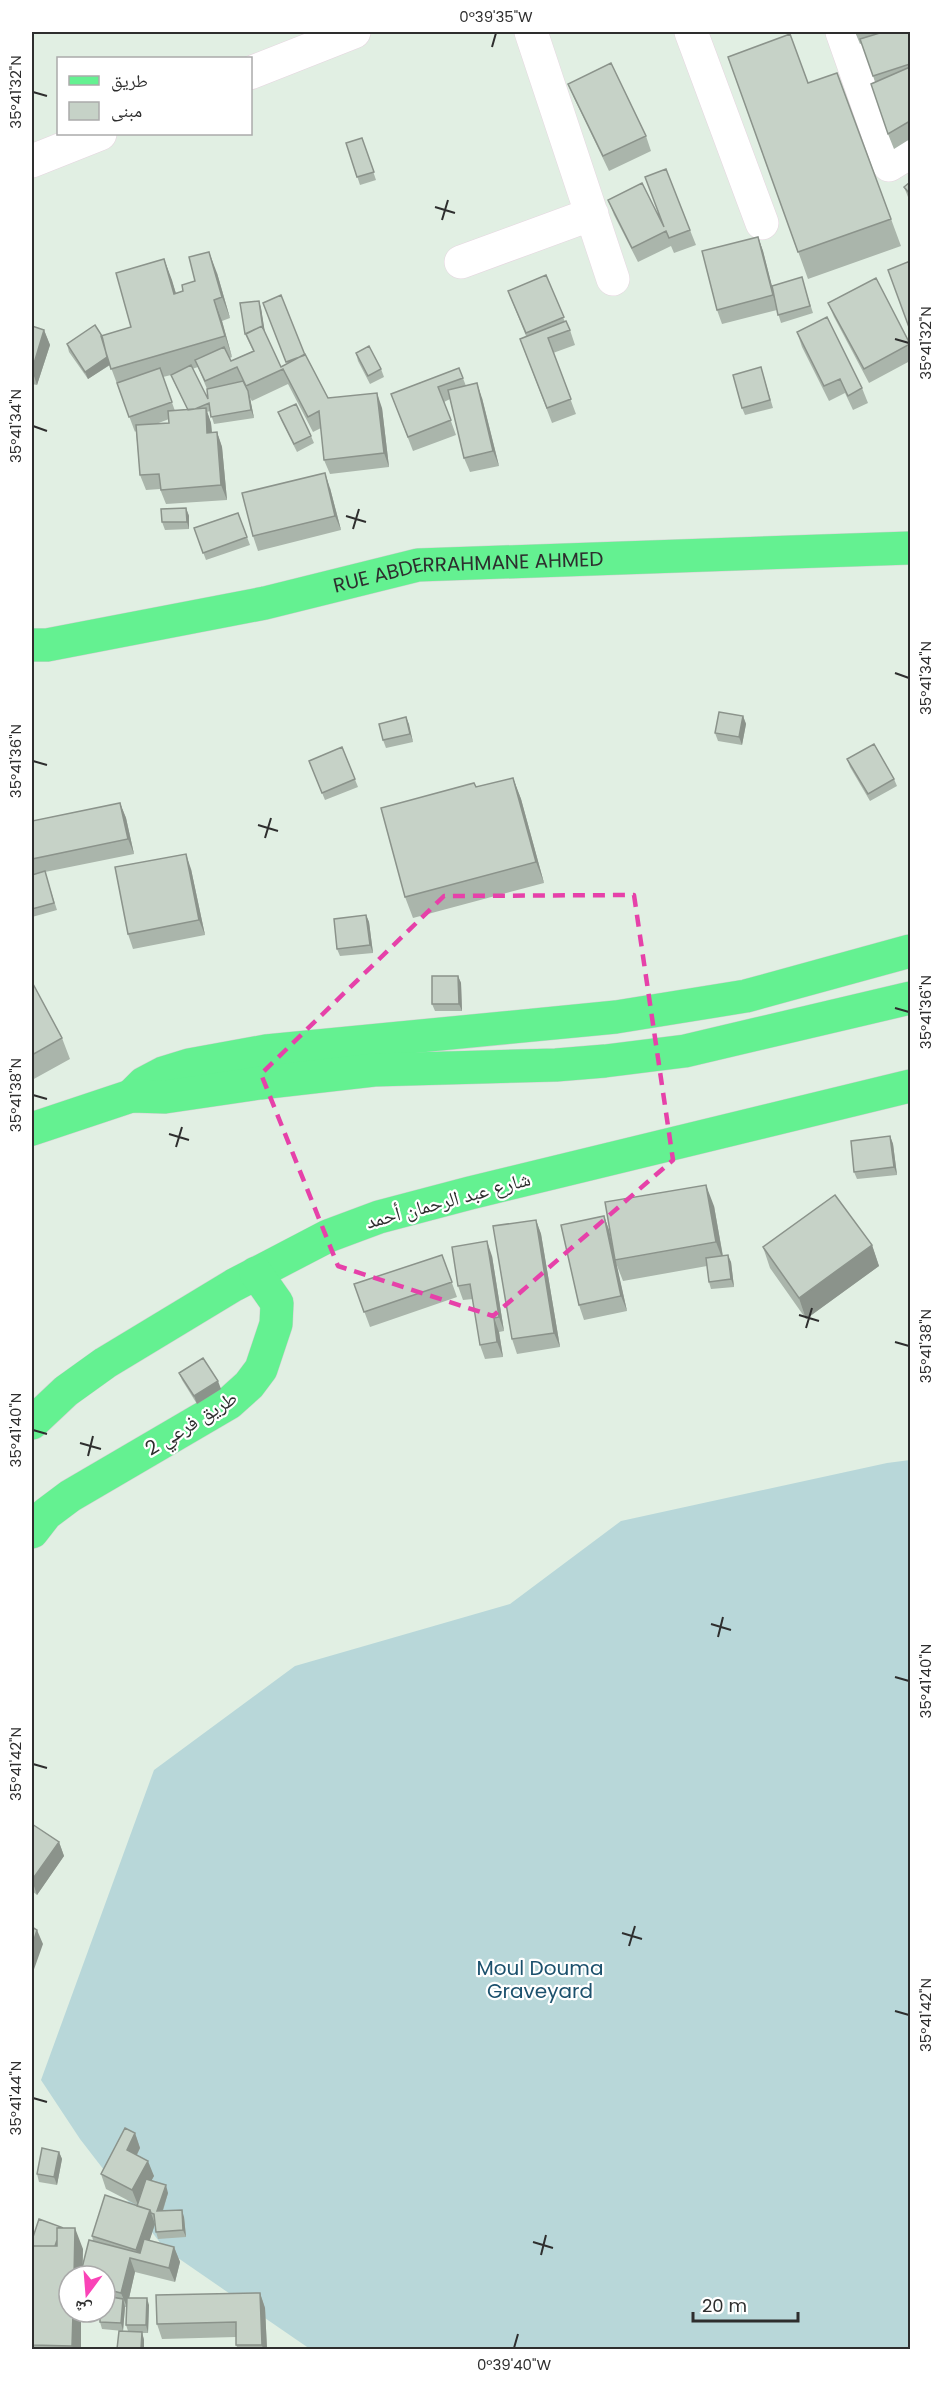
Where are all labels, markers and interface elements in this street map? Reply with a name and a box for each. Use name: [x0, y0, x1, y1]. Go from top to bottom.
text: 0°39'35"W: [459, 6, 533, 27]
text: 35°41'32"N: [5, 55, 26, 129]
legend: [57, 57, 252, 135]
text: طريق: [111, 68, 148, 93]
text: مبنى: [111, 98, 142, 123]
text: 35°41'32"N: [915, 306, 936, 380]
text: 35°41'34"N: [5, 389, 26, 463]
street label: RUE ABDERRAHMANE AHMED: [330, 545, 604, 600]
text: 35°41'34"N: [915, 641, 936, 715]
text: 35°41'36"N: [5, 724, 26, 798]
text: 35°41'36"N: [915, 975, 936, 1049]
text: 35°41'38"N: [5, 1058, 26, 1132]
street label: شارع عبد الرحمان أحمد: [362, 1165, 534, 1235]
text: 35°41'38"N: [915, 1309, 936, 1383]
street label: طريق فرعي 2: [140, 1384, 243, 1464]
text: 35°41'40"N: [5, 1393, 26, 1467]
text: 35°41'40"N: [915, 1644, 936, 1718]
text: 35°41'42"N: [5, 1727, 26, 1801]
park label: Moul Douma Graveyard: [477, 1954, 603, 2005]
text: 35°41'42"N: [915, 1978, 936, 2052]
text: 35°41'44"N: [5, 2061, 26, 2135]
north arrow: [57, 2264, 117, 2324]
scale bar: [693, 2285, 798, 2323]
text: 20 m: [702, 2293, 747, 2318]
text: ش: [72, 2295, 94, 2321]
text: 0°39'40"W: [477, 2354, 551, 2375]

